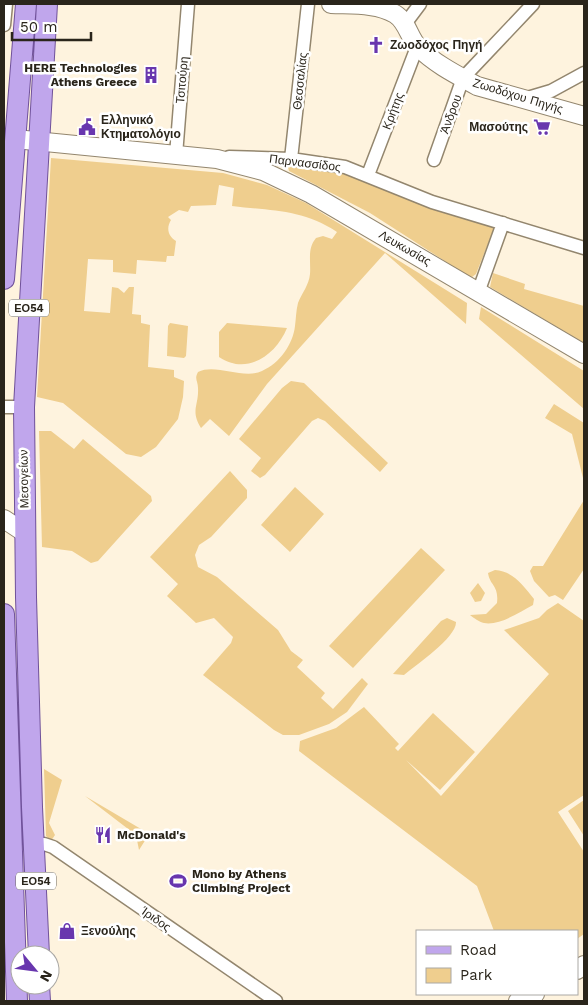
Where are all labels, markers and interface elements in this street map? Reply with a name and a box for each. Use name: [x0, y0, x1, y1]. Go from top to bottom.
scale bar: [12, 10, 91, 42]
text: 50 m: [20, 18, 57, 36]
church icon: Ζωοδόχος Πηγή: [366, 35, 386, 55]
place label: Ζωοδόχος Πηγή: [390, 38, 482, 52]
street label: Θεσσαλίας: [290, 51, 310, 110]
street label: Τσιτούρη: [173, 56, 191, 104]
place label: HERE Technologies Athens Greece: [24, 61, 138, 89]
building icon: HERE Technologies Athens Greece: [141, 65, 161, 85]
street label: Ζωοδόχου Πηγής: [471, 76, 565, 116]
street label: Κρήτης: [380, 90, 407, 132]
street label: Άνδρου: [437, 93, 465, 135]
place label: Ελληνικό Κτηματολόγιο: [101, 113, 181, 141]
public building icon: Ελληνικό Κτηματολόγιο: [77, 117, 97, 137]
supermarket icon: Μασούτης: [532, 117, 552, 137]
place label: Μασούτης: [469, 120, 528, 134]
street label: Παρνασσίδος: [268, 152, 342, 174]
street label: Λευκωσίας: [376, 227, 434, 269]
road number: ΕΟ54: [9, 300, 49, 316]
street label: Μεσογείων: [16, 449, 32, 509]
restaurant icon: McDonald's: [93, 825, 113, 845]
place label: McDonald's: [117, 828, 186, 842]
place label: Mono by Athens Climbing Project: [192, 867, 291, 895]
sports icon: Mono by Athens Climbing Project: [168, 871, 188, 891]
road number: ΕΟ54: [16, 872, 56, 889]
street label: Ίριδος: [138, 903, 174, 934]
shop icon: Ξενούλης: [57, 921, 77, 941]
place label: Ξενούλης: [81, 924, 136, 938]
legend: [416, 930, 578, 995]
text: Road: [460, 941, 497, 959]
north arrow: [10, 945, 60, 995]
text: Park: [460, 966, 493, 984]
text: N: [37, 968, 56, 985]

